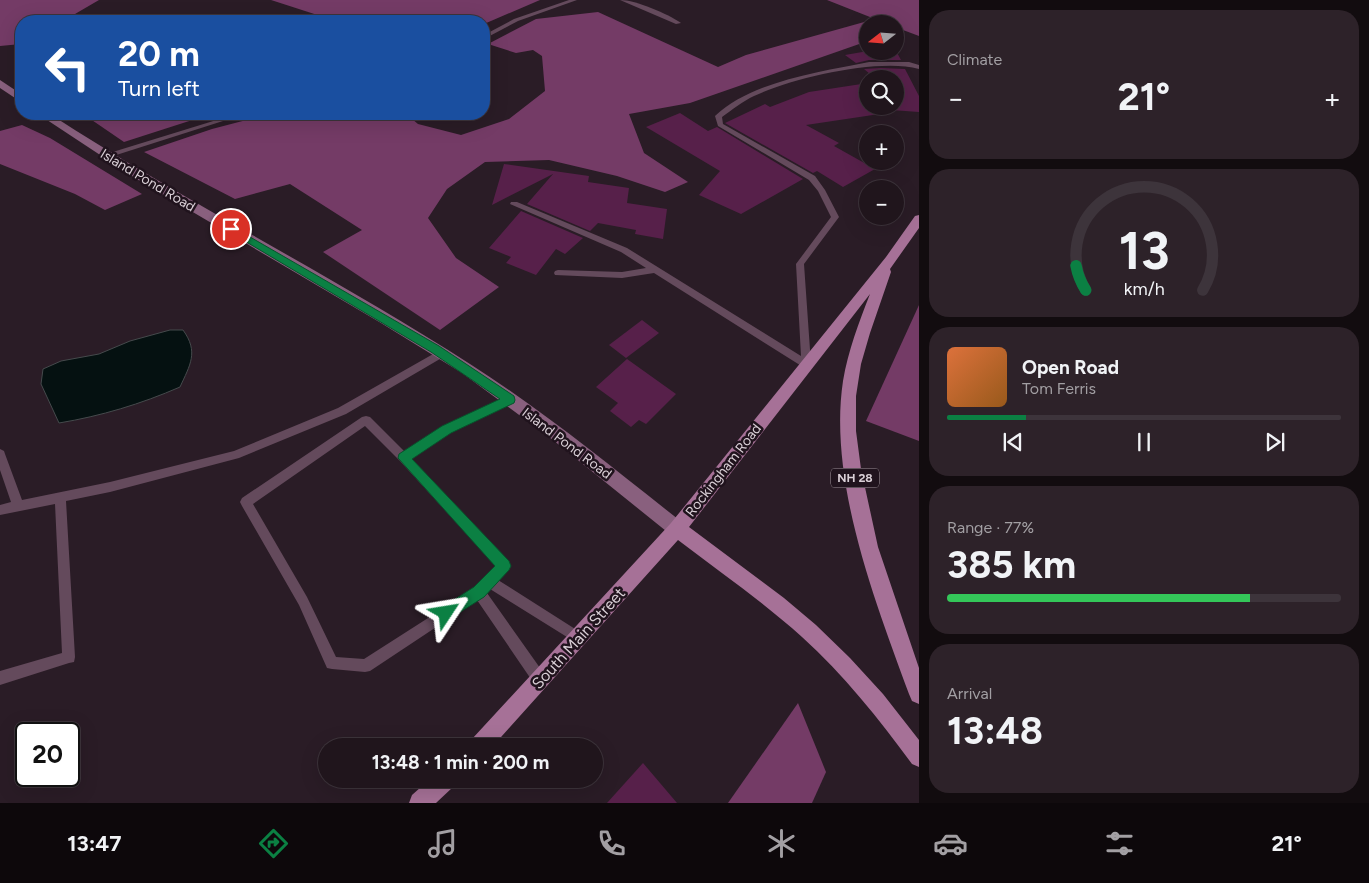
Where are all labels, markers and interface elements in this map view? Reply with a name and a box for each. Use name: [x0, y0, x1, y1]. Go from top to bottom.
north arrow: [859, 15, 904, 60]
map controls: [859, 15, 904, 225]
text: 20 m: [118, 33, 200, 75]
icon: left: [35, 35, 100, 100]
text: Climate: [947, 50, 1002, 69]
button: search: [859, 70, 904, 115]
text: 21°: [1118, 74, 1170, 120]
text: Turn left: [118, 75, 200, 102]
text: −: [947, 81, 964, 115]
text: +: [1324, 81, 1341, 115]
button: +: [859, 125, 904, 170]
street label: Island Pond Road: [97, 145, 198, 215]
button: −: [859, 180, 904, 225]
pin: [210, 208, 252, 250]
icon: arrive: [217, 215, 245, 243]
text: 13: [1119, 220, 1169, 282]
text: km/h: [1124, 278, 1164, 299]
text: Open Road: [1022, 356, 1119, 379]
text: Tom Ferris: [1022, 379, 1096, 398]
street label: Island Pond Road: [519, 404, 615, 483]
street label: Rockingham Road: [682, 421, 765, 520]
icon: previous: [999, 428, 1027, 456]
icon: pause: [1130, 428, 1158, 456]
icon: next: [1261, 428, 1289, 456]
road number: NH 28: [831, 468, 879, 488]
text: Range · 77%: [947, 518, 1034, 537]
text: 385 km: [947, 542, 1076, 588]
street label: South Main Street: [528, 584, 629, 693]
position arrow: [419, 586, 471, 638]
text: Arrival: [947, 684, 992, 703]
text: 13:48: [947, 708, 1043, 754]
speed limit sign: 20: [15, 722, 80, 787]
text: 13:48 · 1 min · 200 m: [372, 751, 549, 774]
icon: directions: [256, 826, 291, 861]
icon: music: [425, 826, 460, 861]
icon: phone: [594, 826, 629, 861]
icon: climate: [764, 826, 799, 861]
icon: car: [933, 826, 968, 861]
icon: filters: [1102, 826, 1137, 861]
text: 13:47: [67, 830, 121, 857]
text: 21°: [1271, 830, 1302, 857]

